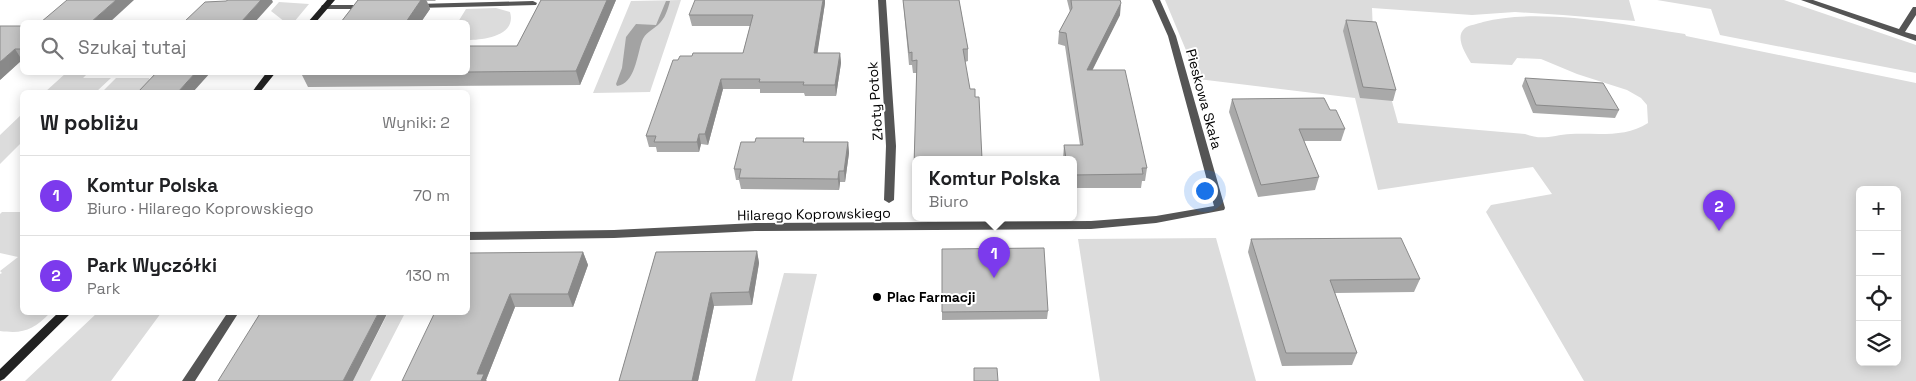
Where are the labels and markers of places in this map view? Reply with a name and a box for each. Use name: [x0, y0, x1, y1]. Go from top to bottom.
pin: 2: [1703, 190, 1735, 231]
pin: 1: [978, 237, 1010, 278]
place label: Plac Farmacji: [887, 288, 975, 306]
marker: Plac Farmacji: [871, 291, 883, 303]

